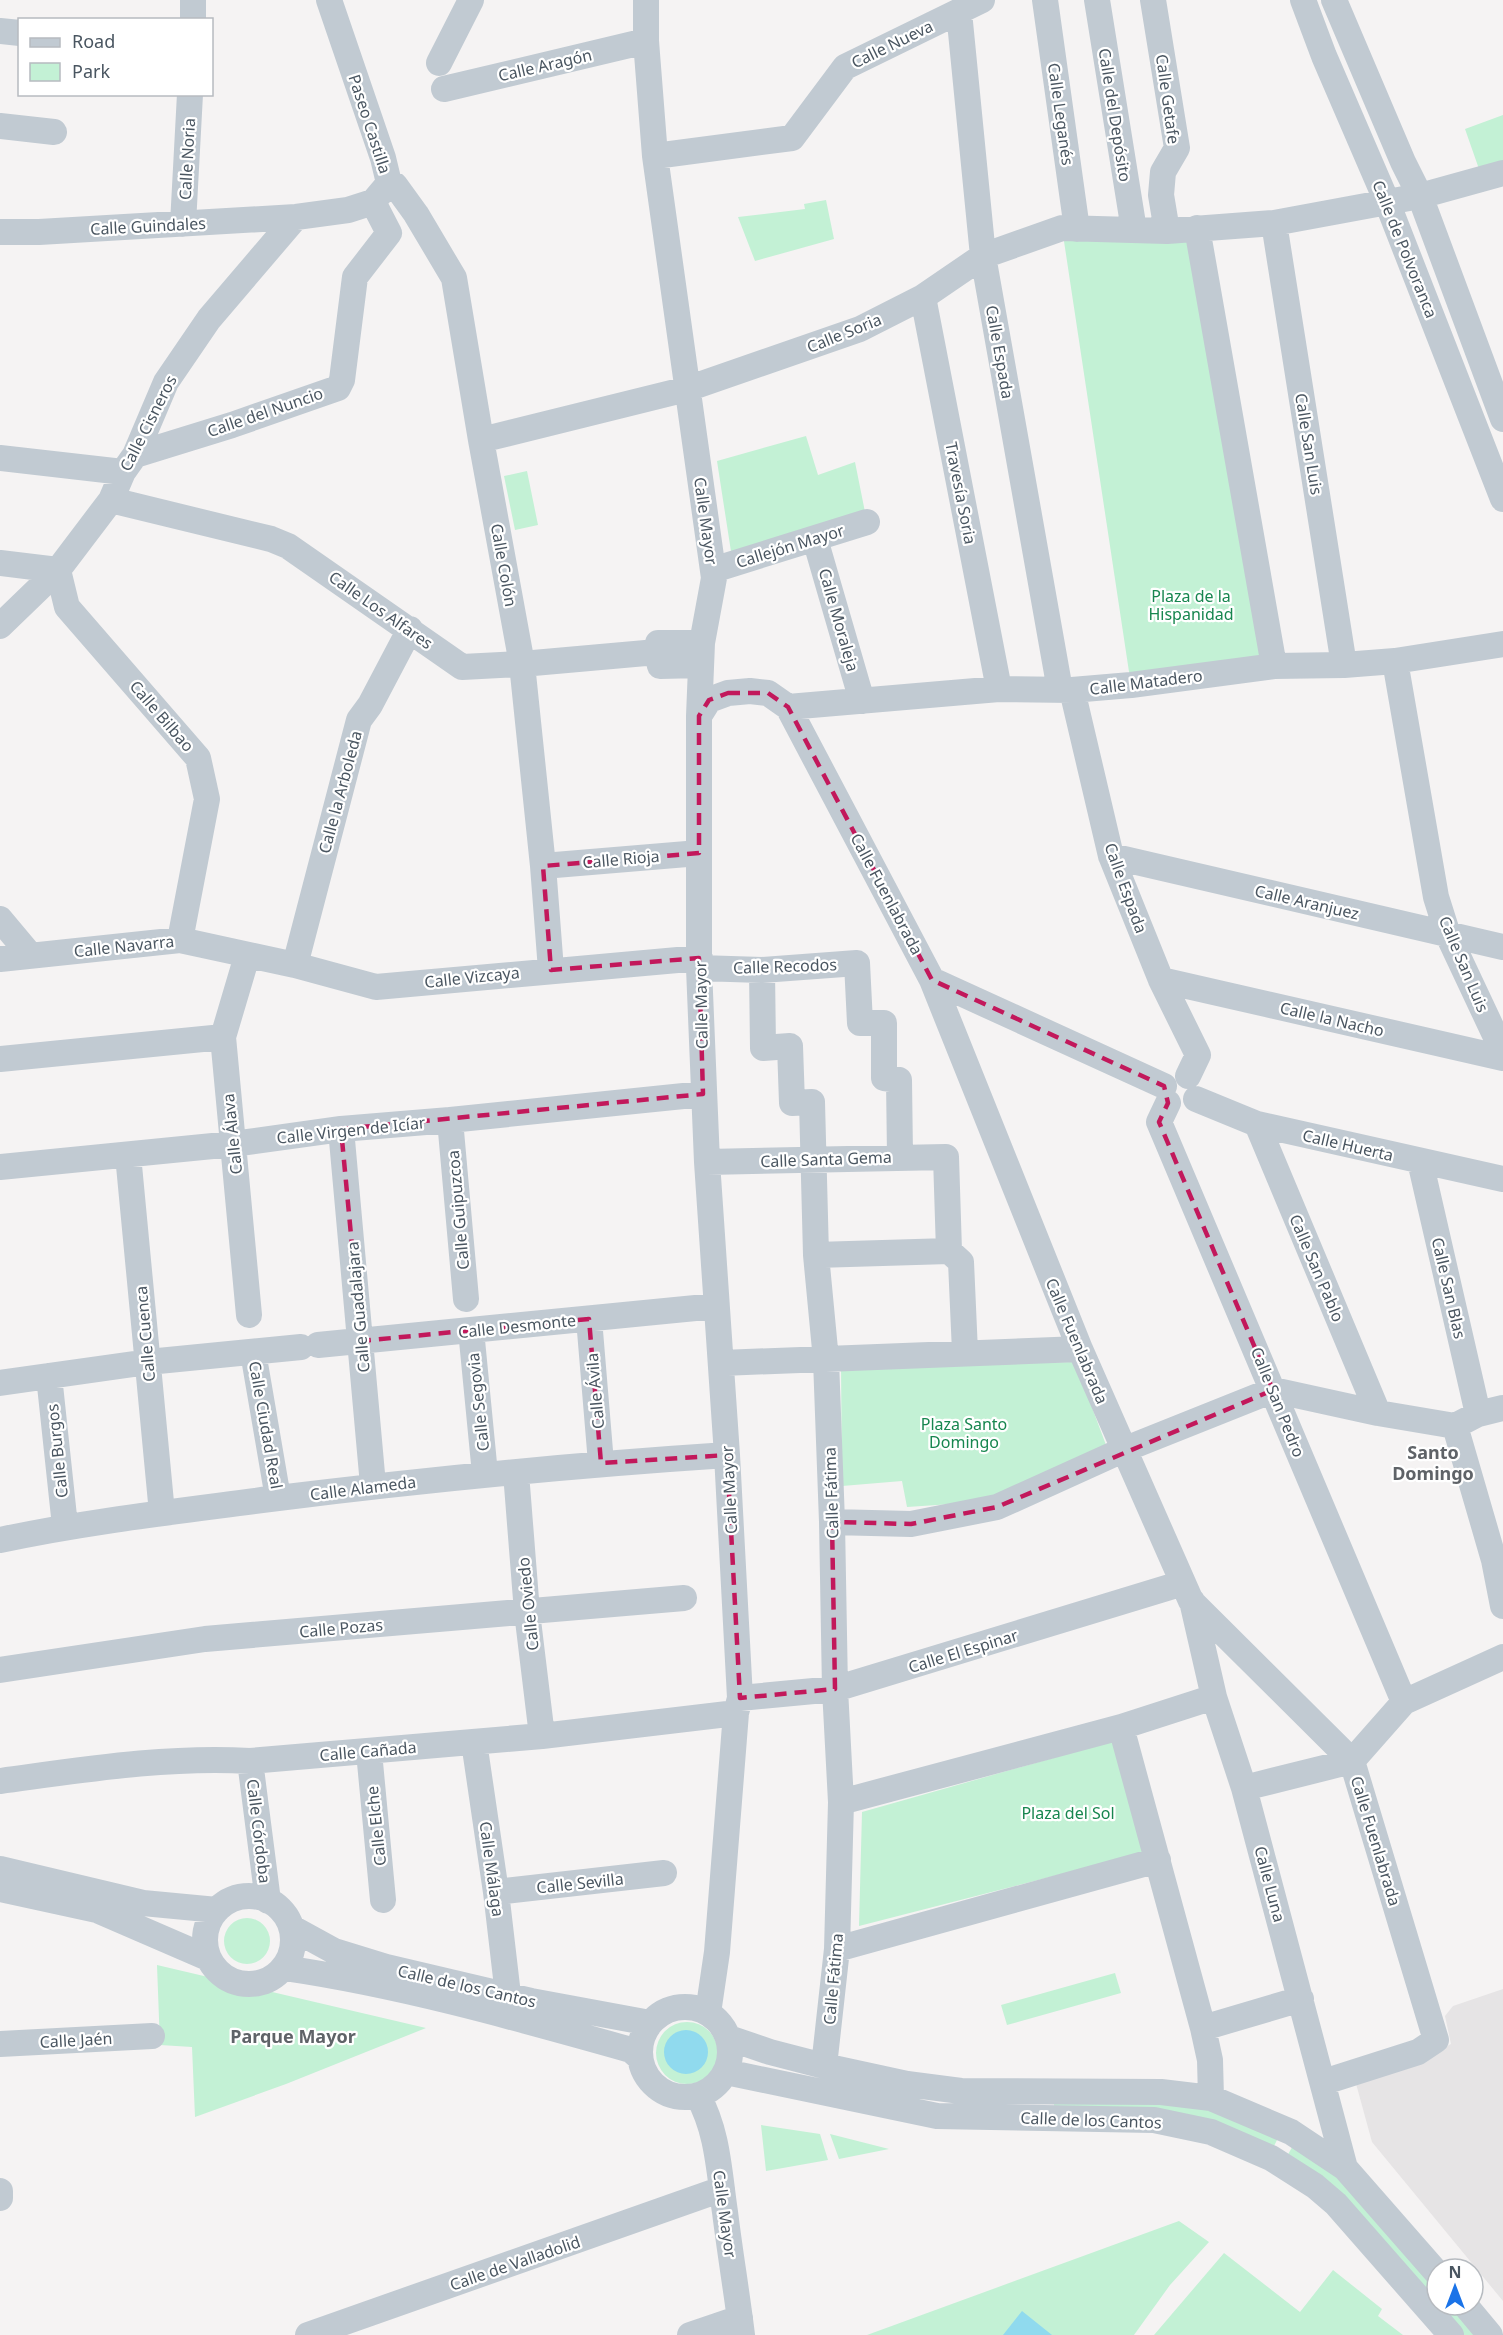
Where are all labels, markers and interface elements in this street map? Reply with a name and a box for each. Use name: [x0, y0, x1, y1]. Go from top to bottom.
street label: Calle Nueva: [847, 15, 937, 73]
legend: [18, 18, 213, 96]
text: Road: [72, 29, 115, 53]
street label: Calle Aragón: [496, 44, 594, 86]
street label: Calle del Depósito: [1094, 47, 1136, 183]
street label: Calle Getafe: [1151, 53, 1185, 145]
text: Park: [72, 59, 110, 83]
street label: Calle Leganés: [1043, 61, 1079, 167]
street label: Paseo Castilla: [344, 72, 396, 176]
street label: Calle Noria: [174, 117, 200, 201]
street label: Calle de Polvoranca: [1367, 177, 1443, 321]
street label: Calle Guindales: [90, 212, 206, 240]
street label: Calle Espada: [981, 303, 1019, 401]
street label: Calle Soria: [803, 308, 885, 358]
street label: Calle Cisneros: [114, 371, 182, 475]
street label: Calle del Nuncio: [204, 382, 326, 442]
street label: Calle San Luis: [1290, 392, 1328, 496]
street label: Travesía Soria: [940, 440, 982, 546]
street label: Calle Mayor: [689, 476, 723, 567]
street label: Callejón Mayor: [733, 519, 847, 573]
street label: Calle Colón: [486, 522, 522, 608]
street label: Calle Los Alfares: [325, 566, 437, 654]
street label: Calle Moraleja: [814, 566, 864, 674]
park label: Plaza de la Hispanidad: [1148, 585, 1234, 625]
street label: Calle Matadero: [1088, 664, 1204, 700]
street label: Calle Bilbao: [125, 676, 199, 756]
street label: Calle la Arboleda: [313, 728, 367, 856]
street label: Calle Fuenlabrada: [846, 829, 928, 959]
street label: Calle Espada: [1099, 840, 1153, 936]
street label: Calle Rioja: [581, 845, 661, 873]
street label: Calle Aranjuez: [1253, 879, 1361, 925]
street label: Calle San Luis: [1434, 913, 1494, 1015]
street label: Calle Navarra: [73, 930, 175, 962]
street label: Calle Recodos: [733, 953, 837, 979]
street label: Calle Mayor: [689, 960, 713, 1049]
street label: Calle Vizcaya: [423, 961, 521, 993]
street label: Calle la Nacho: [1278, 996, 1386, 1042]
street label: Calle Álava: [217, 1093, 247, 1175]
street label: Calle Virgen de Icíar: [276, 1111, 427, 1149]
street label: Calle Huerta: [1300, 1124, 1396, 1166]
street label: Calle Santa Gema: [760, 1146, 892, 1172]
street label: Calle Guipuzcoa: [442, 1149, 474, 1271]
street label: Calle San Pablo: [1284, 1211, 1350, 1325]
street label: Calle San Blas: [1427, 1235, 1471, 1341]
street label: Calle Guadalajara: [341, 1241, 375, 1373]
street label: Calle Fuenlabrada: [1041, 1275, 1113, 1407]
street label: Calle Cuenca: [130, 1285, 160, 1383]
street label: Calle Desmonte: [457, 1309, 577, 1343]
street label: Calle San Pedro: [1246, 1344, 1310, 1460]
street label: Calle Segovia: [462, 1352, 494, 1452]
street label: Calle Ávila: [581, 1352, 609, 1430]
street label: Calle Ciudad Real: [244, 1359, 288, 1491]
street label: Calle Burgos: [41, 1403, 73, 1499]
park label: Plaza Santo Domingo: [921, 1413, 1007, 1453]
district label: Santo Domingo: [1392, 1440, 1474, 1485]
street label: Calle Mayor: [716, 1445, 742, 1535]
street label: Calle Fátima: [818, 1447, 844, 1539]
street label: Calle Alameda: [309, 1471, 417, 1505]
street label: Calle Oviedo: [512, 1556, 544, 1652]
street label: Calle Pozas: [298, 1613, 384, 1643]
street label: Calle El Espinar: [905, 1624, 1021, 1678]
street label: Calle Cañada: [319, 1736, 417, 1766]
street label: Calle Fuenlabrada: [1346, 1773, 1406, 1909]
street label: Calle Córdoba: [242, 1778, 276, 1884]
street label: Calle Elche: [361, 1785, 391, 1867]
park label: Plaza del Sol: [1021, 1802, 1115, 1824]
street label: Calle Málaga: [474, 1820, 510, 1918]
street label: Calle Luna: [1249, 1844, 1291, 1924]
street label: Calle Sevilla: [535, 1867, 625, 1899]
street label: Calle Fátima: [818, 1932, 848, 2026]
street label: Calle de los Cantos: [396, 1959, 538, 2013]
district label: Parque Mayor: [230, 2024, 356, 2048]
street label: Calle Jaén: [39, 2027, 113, 2053]
street label: Calle de los Cantos: [1020, 2107, 1162, 2133]
street label: Calle Mayor: [708, 2169, 742, 2260]
street label: Calle de Valladolid: [447, 2230, 583, 2296]
north arrow: [1425, 2257, 1485, 2317]
text: N: [1448, 2261, 1462, 2283]

